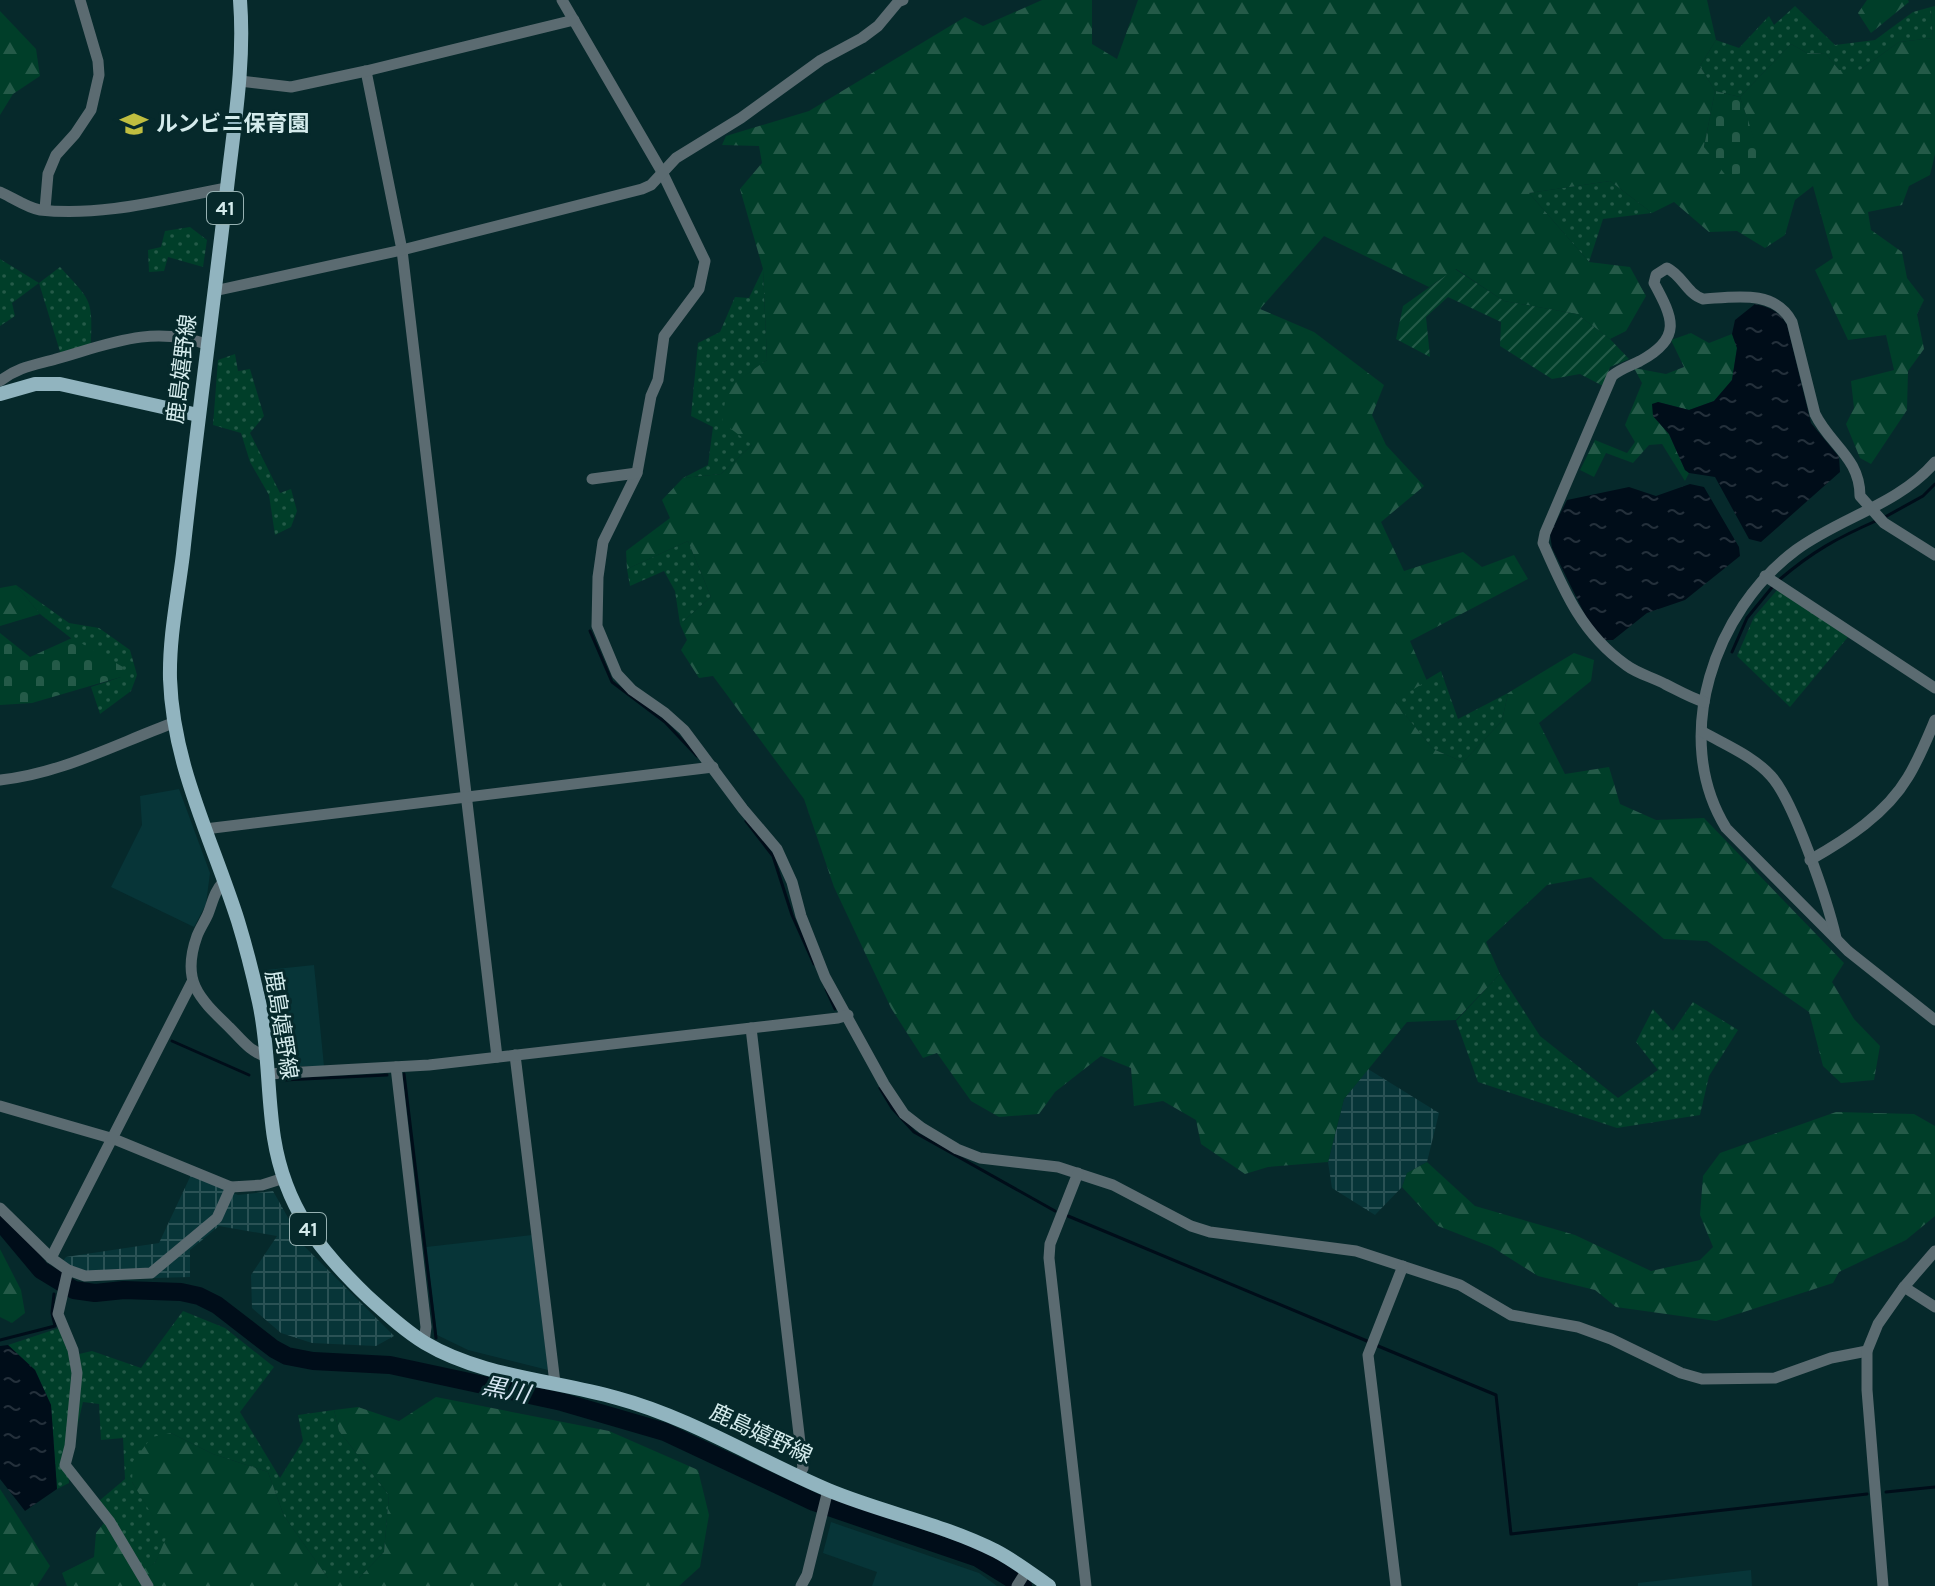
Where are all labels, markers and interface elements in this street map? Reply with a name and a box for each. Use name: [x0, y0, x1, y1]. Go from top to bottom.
school or university icon: ルンビニ保育園: [119, 109, 149, 139]
place label: ルンビニ保育園: [156, 111, 310, 137]
road number: 41: [207, 192, 243, 224]
street label: 鹿島嬉野線: [162, 313, 202, 425]
street label: 鹿島嬉野線: [260, 969, 302, 1081]
road number: 41: [290, 1213, 326, 1245]
water label: 黒川: [480, 1371, 535, 1409]
street label: 鹿島嬉野線: [706, 1399, 816, 1469]

